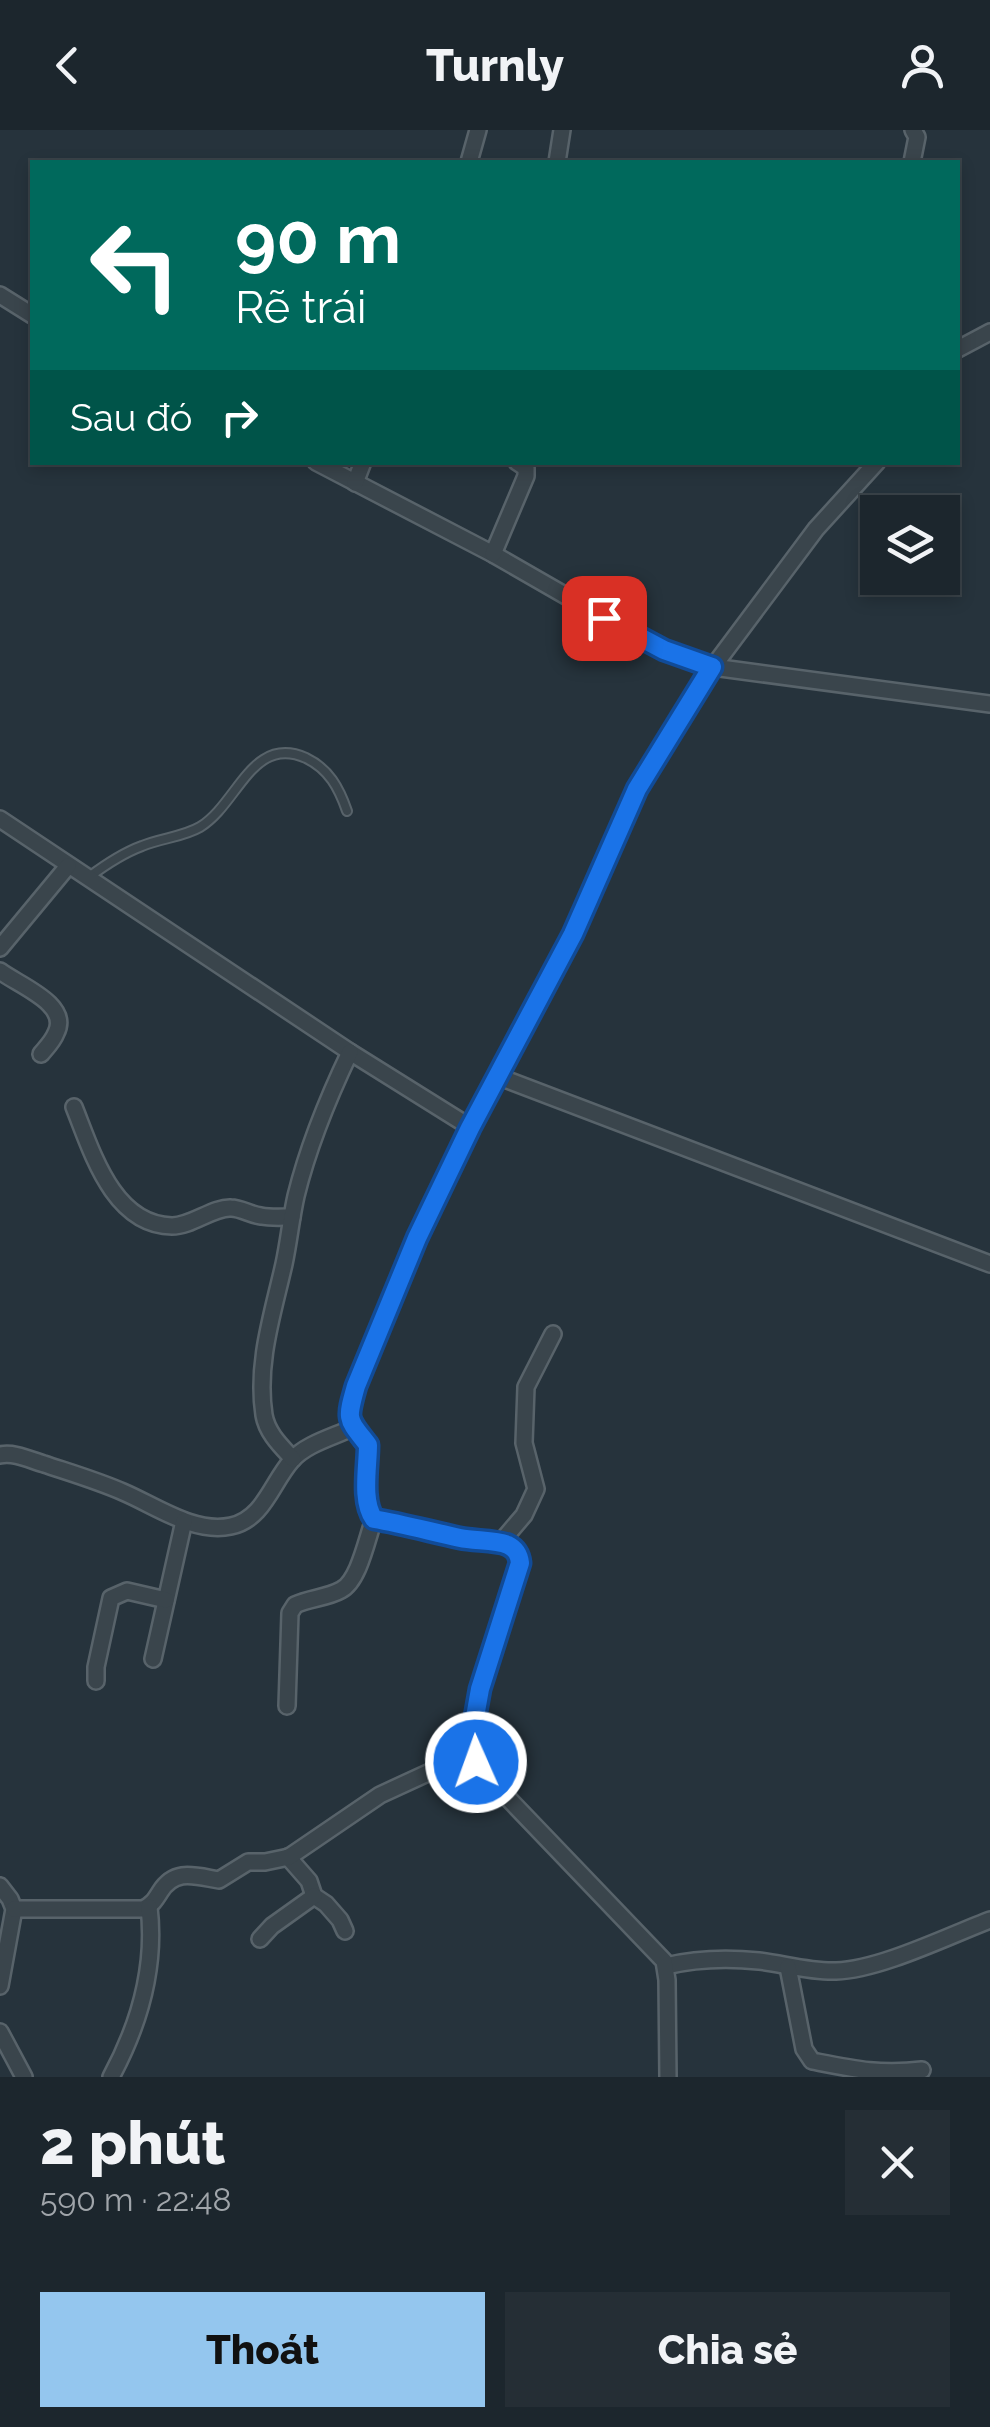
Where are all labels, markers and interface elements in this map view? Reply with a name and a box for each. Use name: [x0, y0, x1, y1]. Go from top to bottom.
icon: back: [40, 38, 95, 93]
icon: person: [895, 38, 950, 93]
text: Turnly: [426, 39, 564, 92]
text: 90 m: [235, 197, 401, 279]
icon: left: [70, 200, 200, 330]
text: Rẽ trái: [235, 281, 367, 334]
icon: right: [212, 390, 267, 445]
text: Sau đó: [70, 395, 192, 440]
map controls: [860, 495, 960, 595]
button: layers: [860, 495, 960, 595]
pin: [562, 576, 647, 661]
icon: arrive: [577, 591, 632, 646]
position arrow: [424, 1710, 528, 1814]
text: 2 phút: [40, 2108, 225, 2178]
button: close: [845, 2110, 950, 2215]
text: 590 m · 22:48: [40, 2181, 232, 2218]
button: Thoát: [40, 2292, 485, 2407]
button: Chia sẻ: [505, 2292, 950, 2407]

